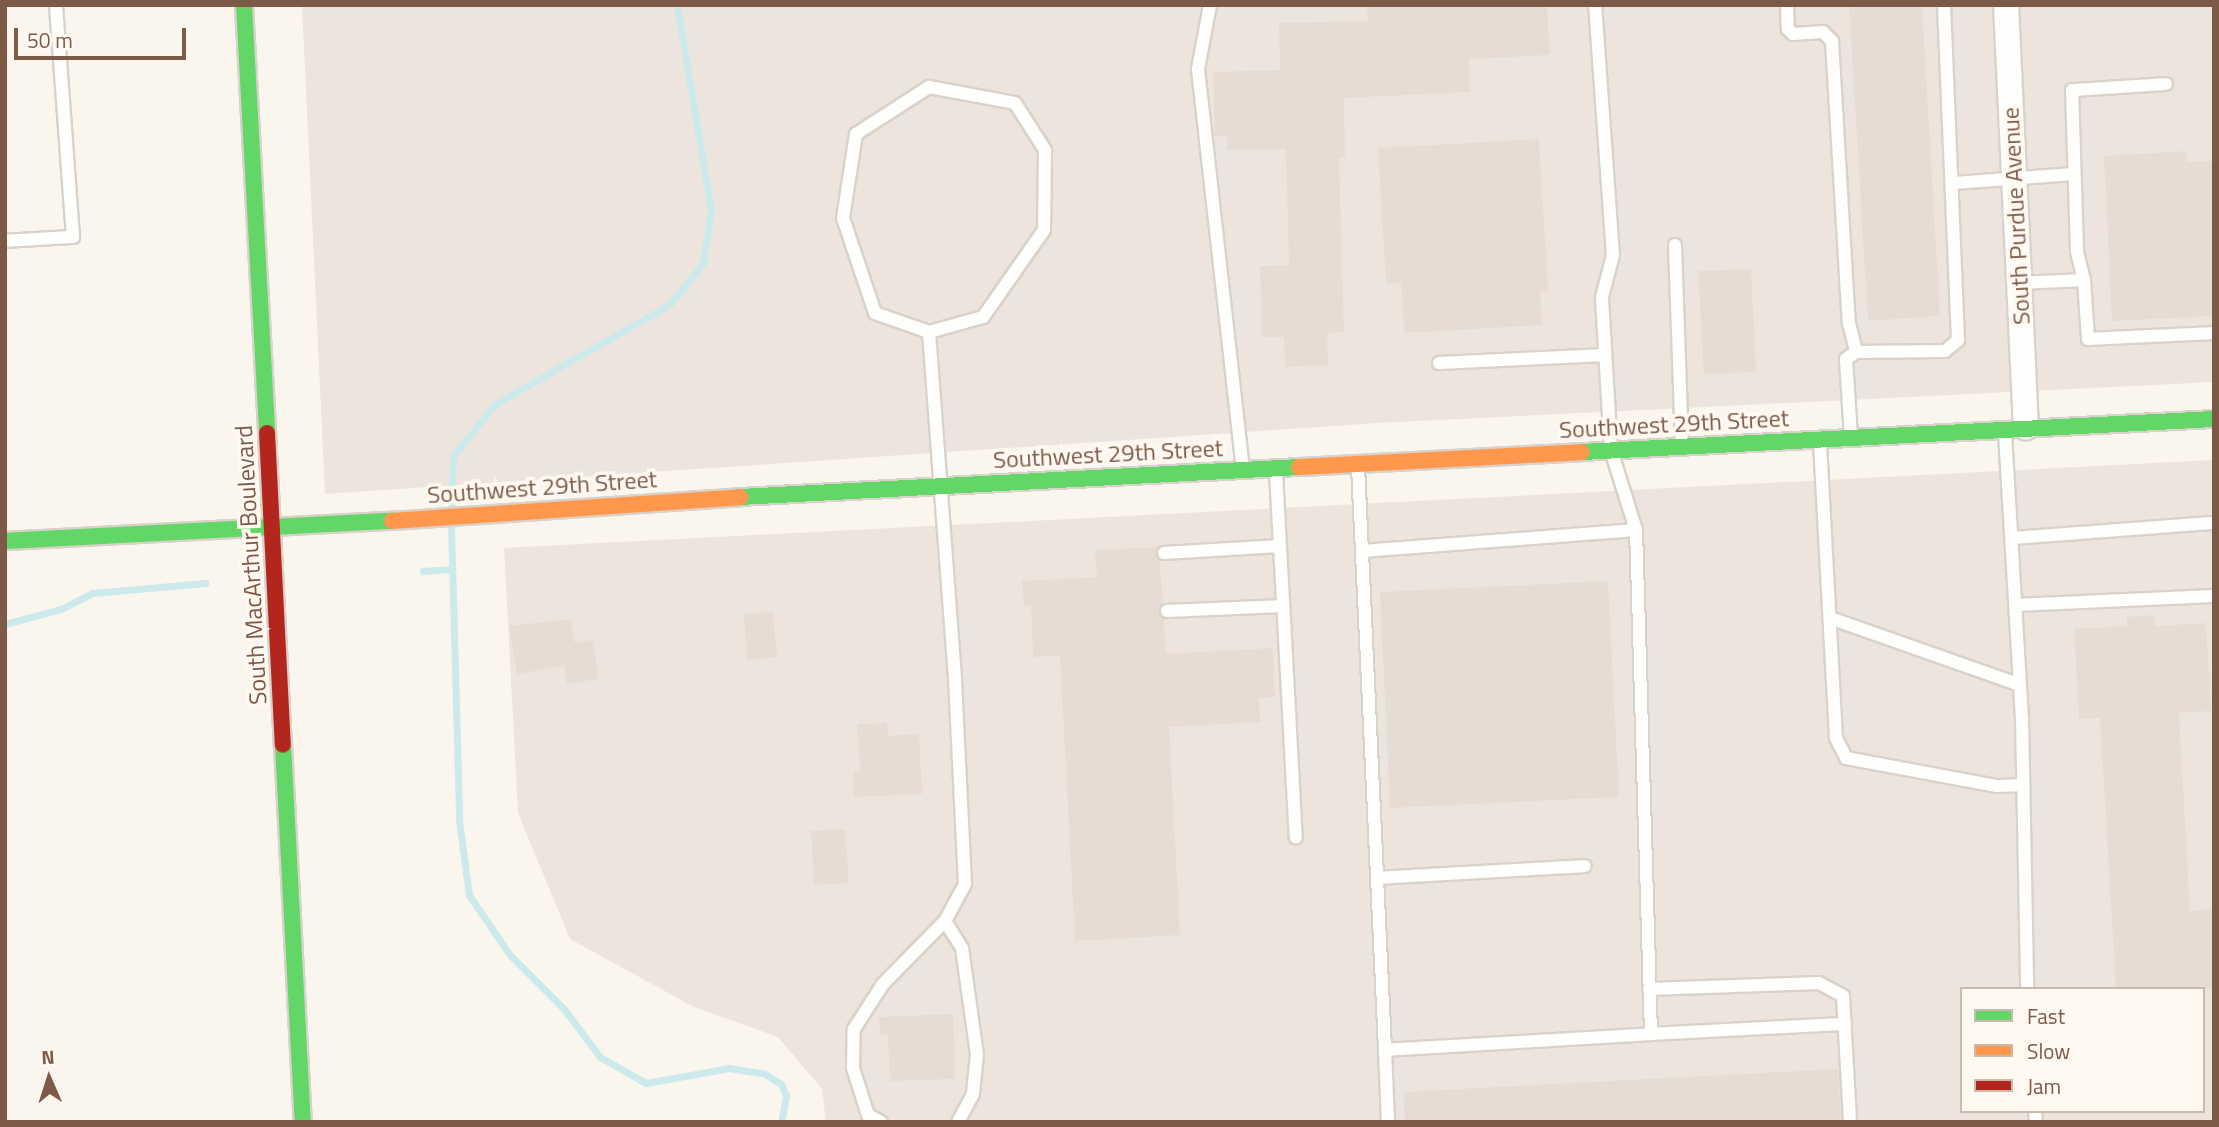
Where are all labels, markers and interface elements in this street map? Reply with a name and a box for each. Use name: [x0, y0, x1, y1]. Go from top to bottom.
scale bar: [18, 14, 189, 58]
text: 50 m: [27, 24, 73, 56]
street label: South Purdue Avenue: [1996, 106, 2036, 326]
street label: Southwest 29th Street: [1558, 404, 1790, 444]
street label: South MacArthur Boulevard: [229, 425, 273, 705]
street label: Southwest 29th Street: [992, 434, 1224, 474]
street label: Southwest 29th Street: [426, 465, 658, 509]
legend: [1960, 987, 2205, 1113]
text: Fast: [2027, 1000, 2065, 1032]
text: Slow: [2027, 1035, 2070, 1067]
text: N: [41, 1042, 55, 1071]
north arrow: [14, 1043, 84, 1113]
text: Jam: [2027, 1070, 2061, 1102]

